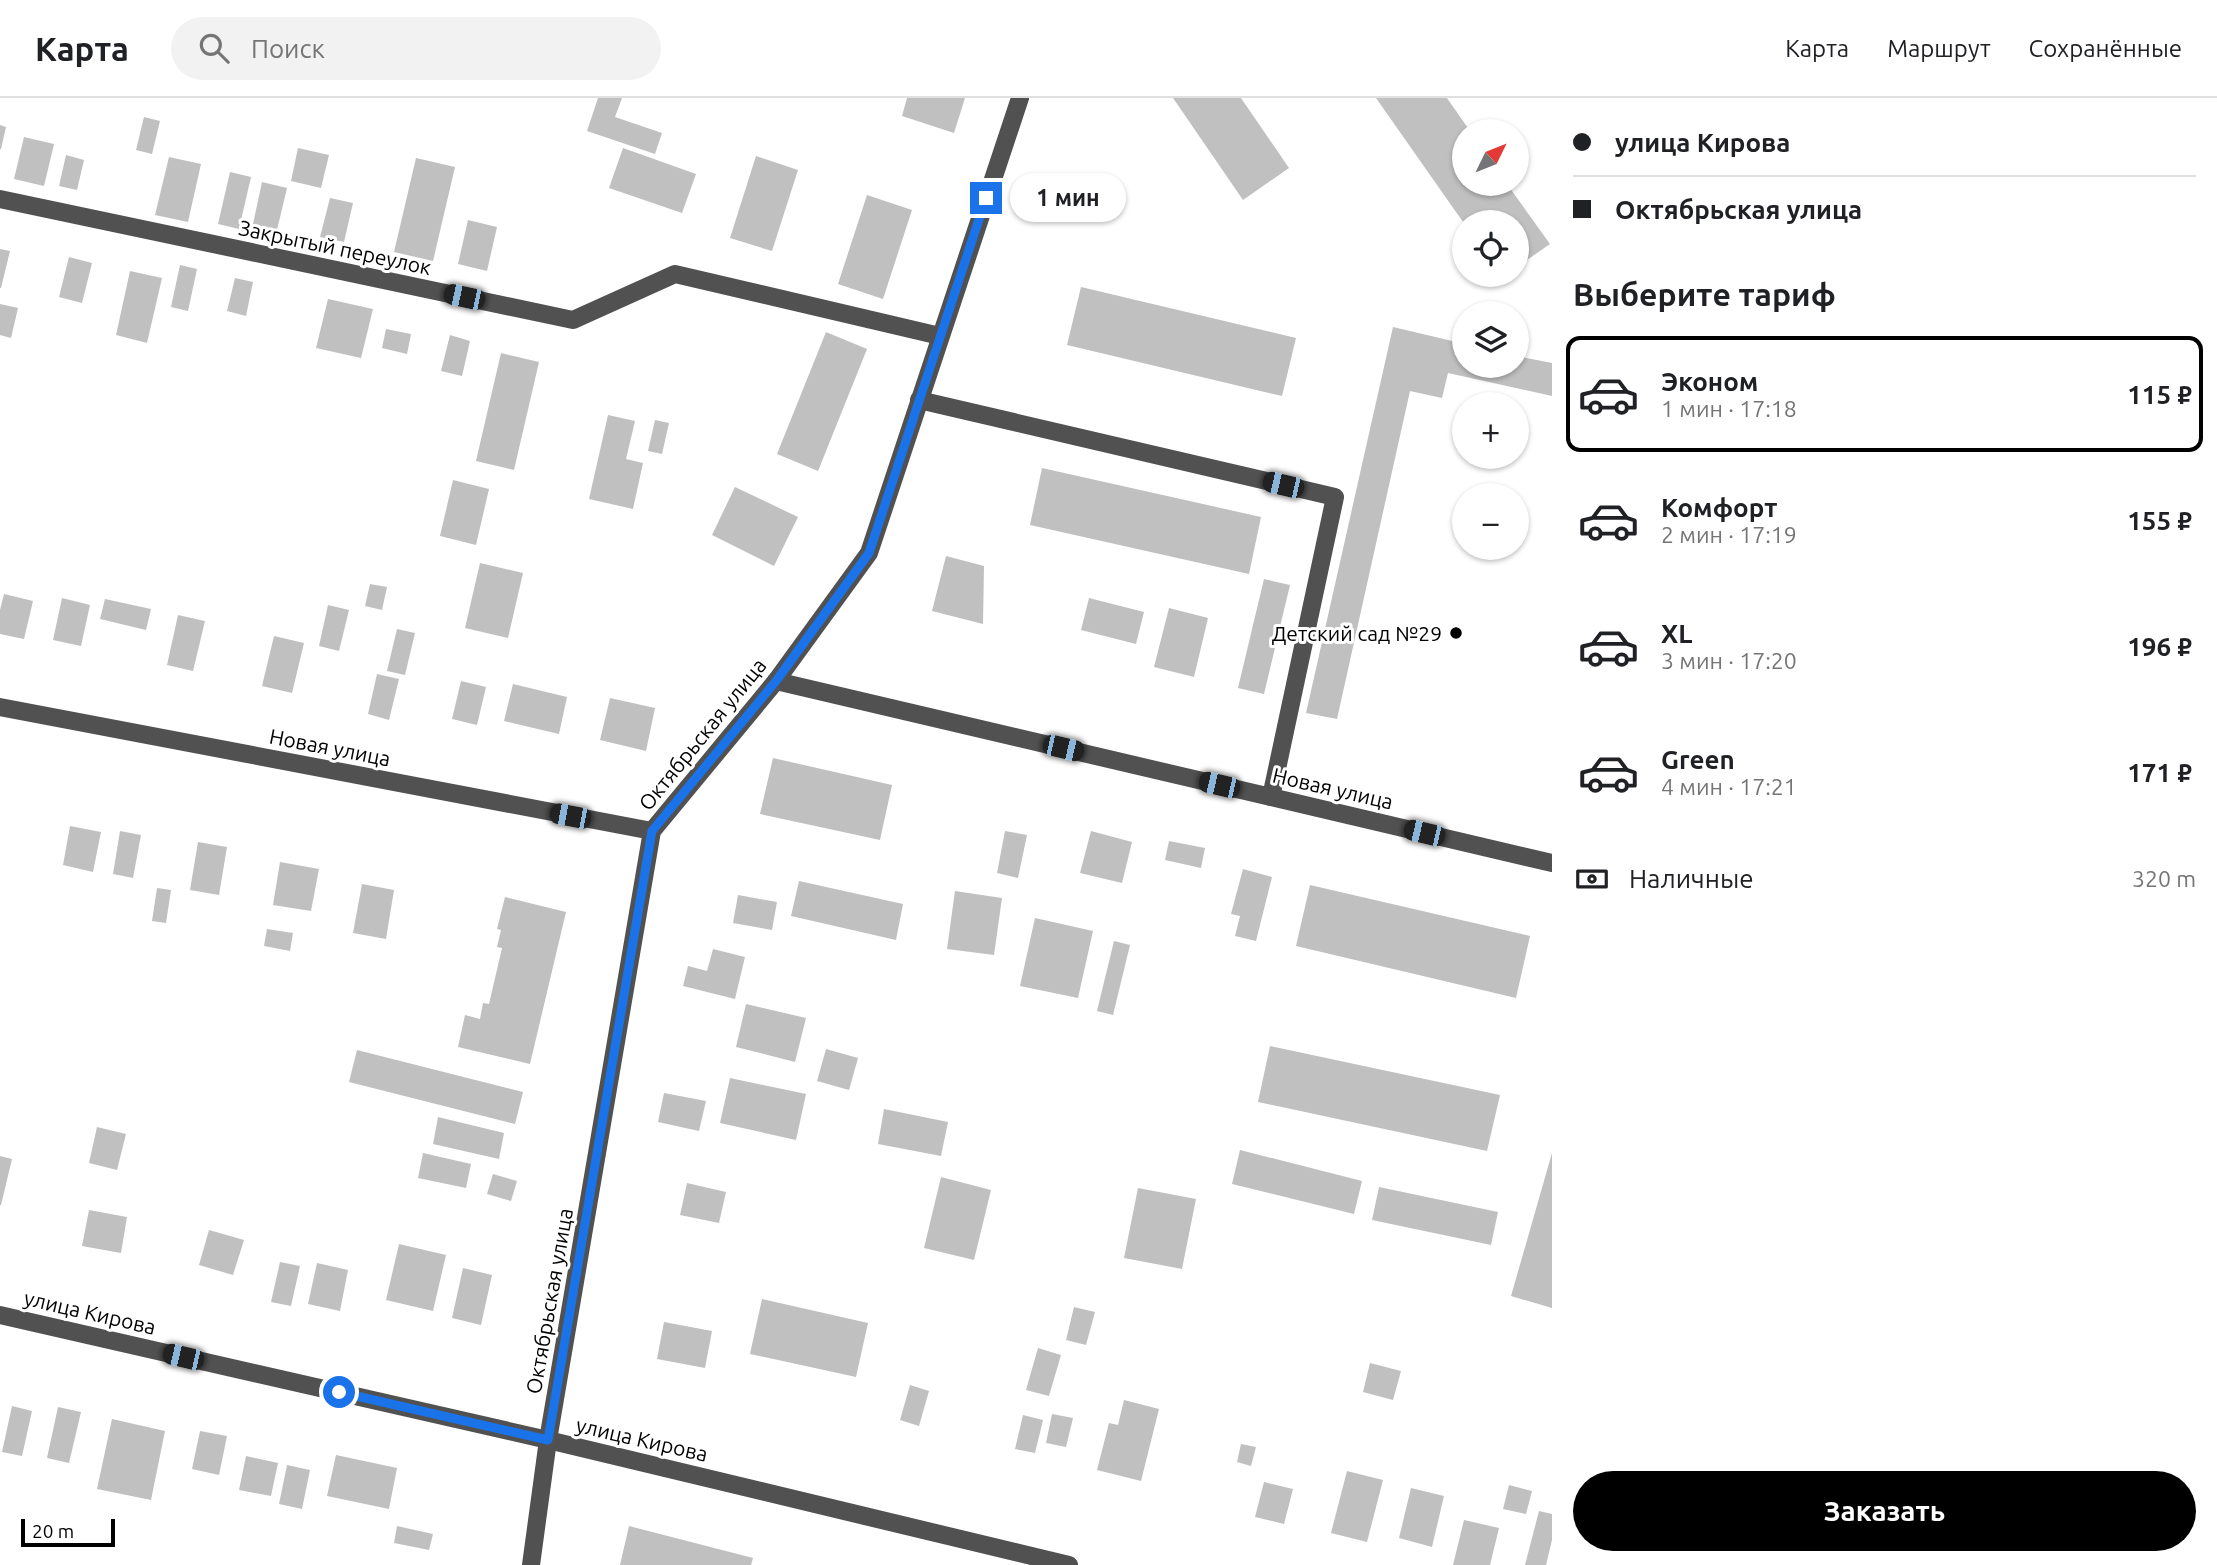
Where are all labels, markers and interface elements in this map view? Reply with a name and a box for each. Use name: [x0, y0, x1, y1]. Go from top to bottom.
search box: [171, 17, 661, 80]
icon: search: [195, 29, 233, 67]
text: Карта: [35, 30, 129, 67]
text: Поиск: [251, 34, 325, 63]
text: Карта: [1785, 35, 1849, 62]
text: Маршрут: [1887, 35, 1991, 62]
text: Сохранённые: [2029, 35, 2182, 62]
north arrow: [1452, 119, 1530, 196]
map controls: [1452, 119, 1529, 560]
text: улица Кирова: [1615, 128, 1790, 157]
callout: 1 мин: [1010, 174, 1126, 222]
route end: [970, 182, 1002, 214]
text: 1 мин: [1036, 185, 1100, 210]
text: Октябрьская улица: [1615, 195, 1862, 224]
button: locate: [1452, 210, 1529, 287]
street label: Закрытый переулок: [237, 215, 434, 279]
text: Выберите тариф: [1573, 276, 1836, 312]
car: [442, 282, 487, 312]
button: layers: [1452, 301, 1529, 378]
icon: car: [1577, 363, 1640, 426]
text: Эконом: [1661, 367, 1758, 396]
text: 115 ₽: [2127, 380, 2192, 409]
button: +: [1452, 392, 1529, 469]
text: 1 мин · 17:18: [1661, 396, 1797, 421]
car: [1261, 470, 1306, 500]
button: −: [1452, 483, 1529, 560]
icon: car: [1577, 489, 1640, 552]
text: Комфорт: [1661, 493, 1777, 522]
text: 155 ₽: [2127, 506, 2192, 535]
text: 2 мин · 17:19: [1661, 522, 1797, 547]
icon: car: [1577, 615, 1640, 678]
text: XL: [1661, 619, 1692, 648]
place label: Детский сад №29: [1272, 621, 1442, 645]
marker: Детский сад №29: [1448, 625, 1464, 641]
text: 196 ₽: [2127, 632, 2192, 661]
text: 3 мин · 17:20: [1661, 648, 1797, 673]
street label: Октябрьская улица: [633, 653, 771, 815]
street label: Новая улица: [267, 723, 393, 771]
car: [1041, 733, 1086, 763]
icon: car: [1577, 741, 1640, 804]
text: Green: [1661, 745, 1735, 774]
text: 171 ₽: [2127, 758, 2192, 787]
street label: Новая улица: [1270, 762, 1396, 814]
car: [1197, 770, 1242, 800]
text: 4 мин · 17:21: [1661, 774, 1797, 799]
car: [548, 802, 593, 830]
car: [1402, 818, 1447, 848]
icon: cash: [1573, 860, 1611, 898]
text: Наличные: [1629, 864, 1754, 893]
text: 320 m: [2132, 866, 2196, 891]
street label: Октябрьская улица: [521, 1206, 577, 1396]
street label: улица Кирова: [22, 1285, 158, 1339]
car: [161, 1342, 206, 1372]
route start: [323, 1376, 355, 1408]
street label: улица Кирова: [574, 1412, 710, 1466]
button: Заказать: [1573, 1471, 2196, 1551]
scale bar: [21, 1516, 116, 1548]
text: 20 m: [32, 1520, 74, 1542]

